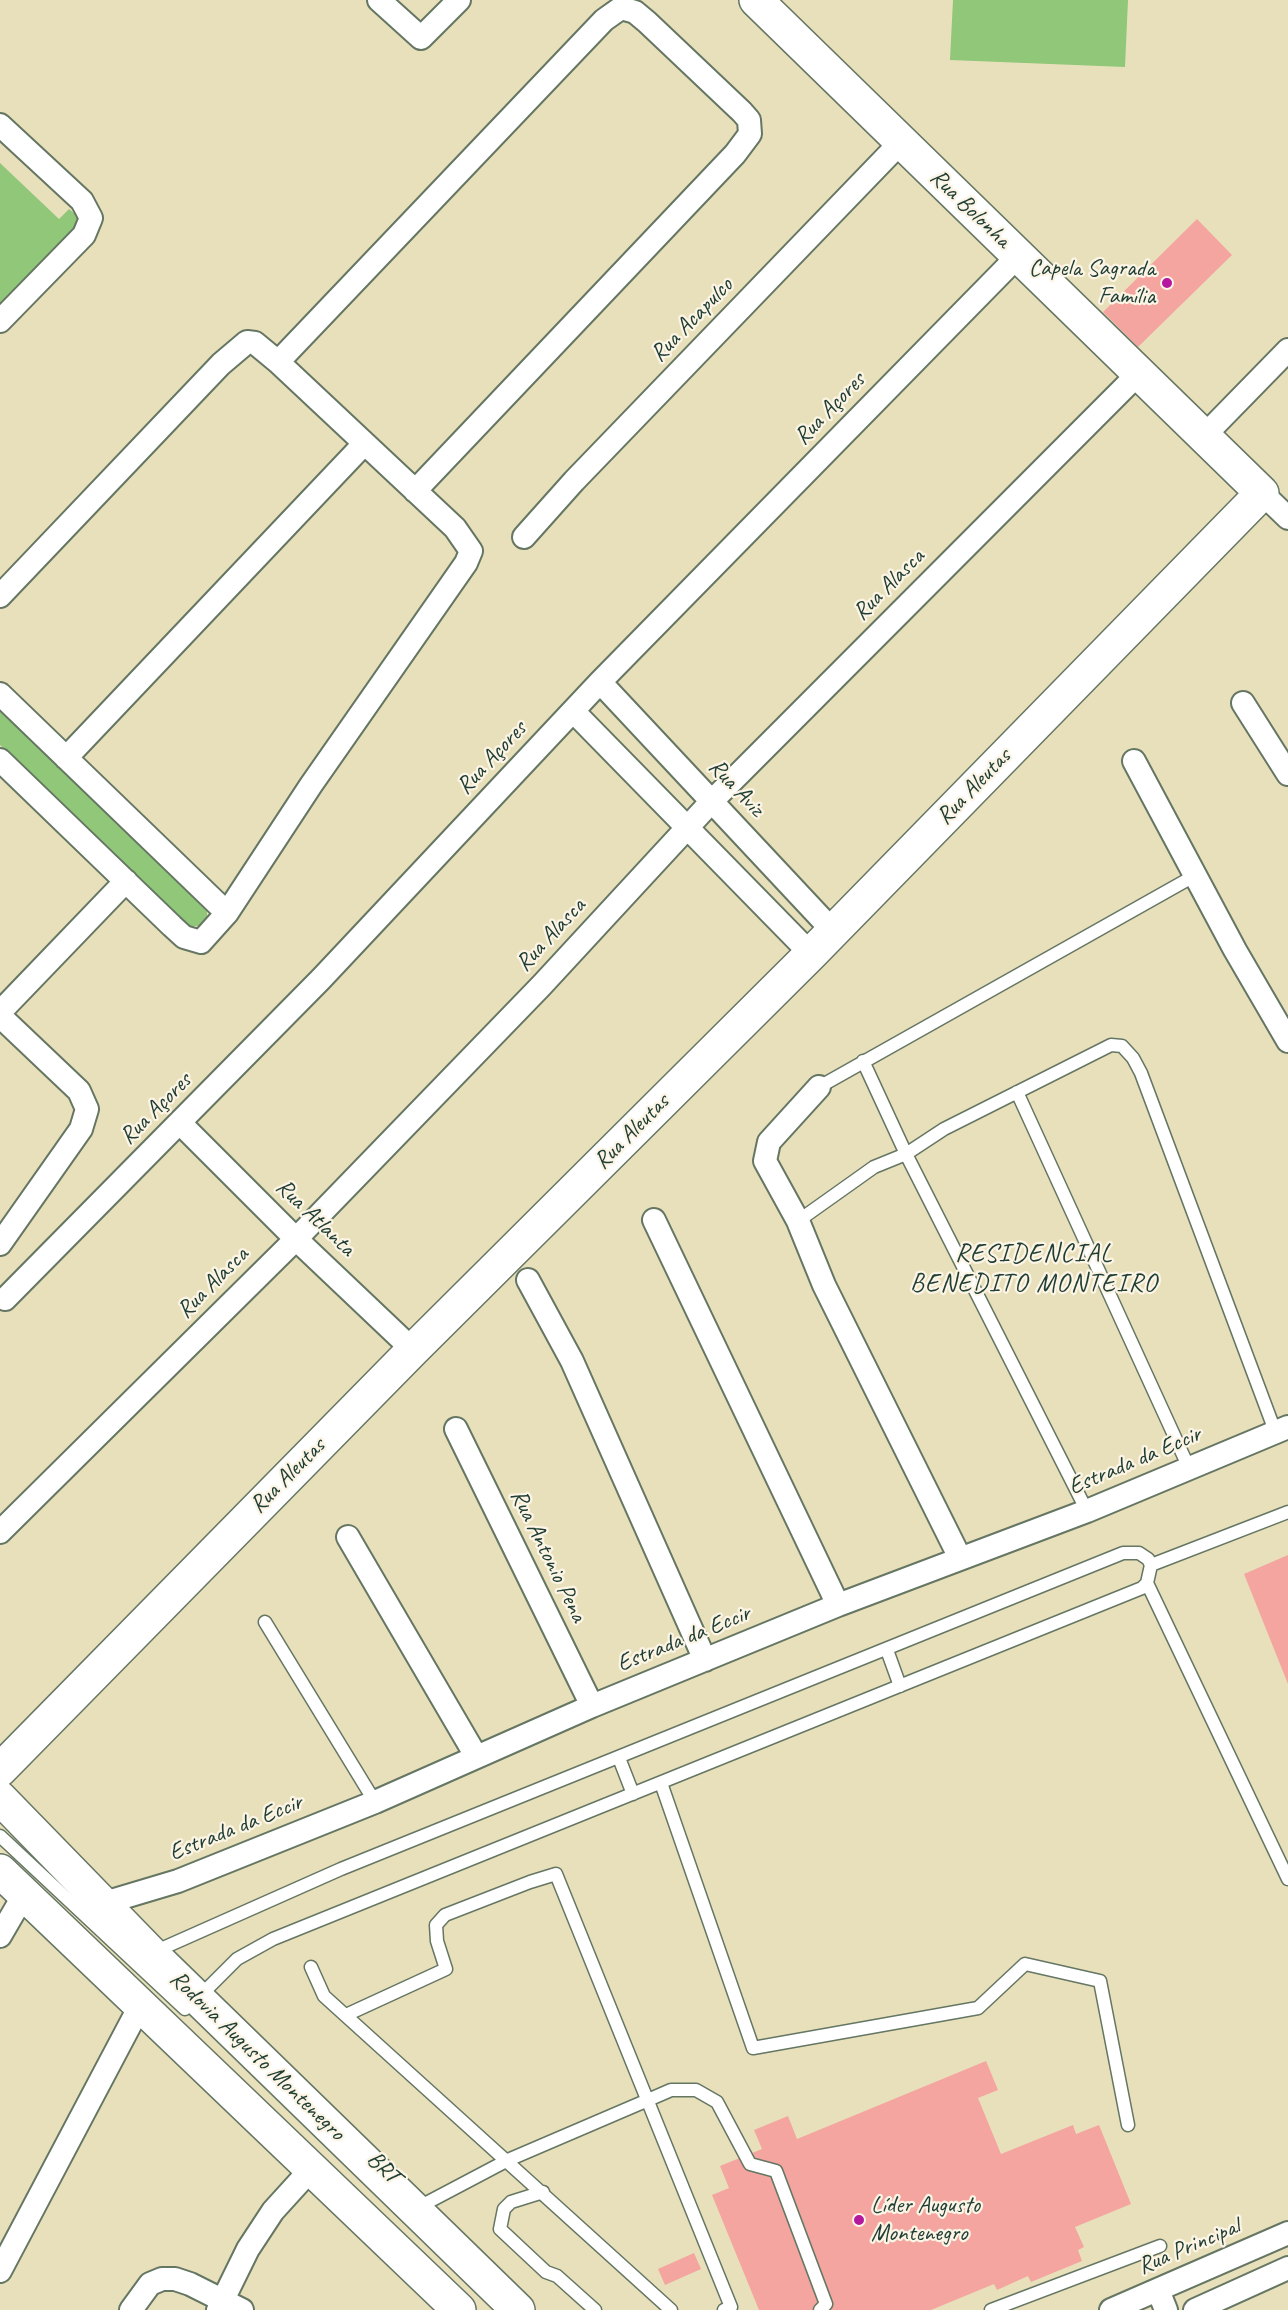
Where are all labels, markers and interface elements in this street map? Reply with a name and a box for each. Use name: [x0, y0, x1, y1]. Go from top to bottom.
street label: Rua Bolonha: [923, 163, 1017, 255]
place label: Capela Sagrada Família: [1029, 255, 1155, 311]
street label: Rua Acapulco: [645, 272, 739, 368]
marker: Capela Sagrada Família: [1160, 276, 1174, 290]
street label: Rua Açores: [788, 367, 872, 451]
street label: Rua Alasca: [847, 543, 931, 627]
street label: Rua Açores: [451, 715, 533, 801]
street label: Rua Aleutas: [931, 743, 1017, 831]
street label: Rua Aviz: [702, 753, 770, 823]
street label: Rua Alasca: [510, 892, 592, 978]
street label: Rua Açores: [114, 1067, 198, 1151]
street label: Rua Aleutas: [588, 1088, 676, 1176]
street label: Rua Atlanta: [269, 1173, 361, 1263]
district label: RESIDENCIAL BENEDITO MONTEIRO: [910, 1238, 1158, 1300]
street label: Rua Alasca: [171, 1241, 255, 1325]
street label: Estrada da Eccir: [1064, 1420, 1206, 1502]
street label: Rua Aleutas: [244, 1432, 332, 1520]
street label: Rua Antonio Pena: [504, 1485, 592, 1627]
street label: Estrada da Eccir: [613, 1599, 755, 1679]
street label: Estrada da Eccir: [165, 1788, 307, 1868]
street label: Rodovia Augusto Montenegro: [163, 1965, 351, 2147]
street label: BRT: [360, 2145, 406, 2191]
place label: Líder Augusto Montenegro: [871, 2192, 980, 2248]
marker: Líder Augusto Montenegro: [852, 2213, 866, 2227]
street label: Rua Principal: [1134, 2213, 1244, 2281]

